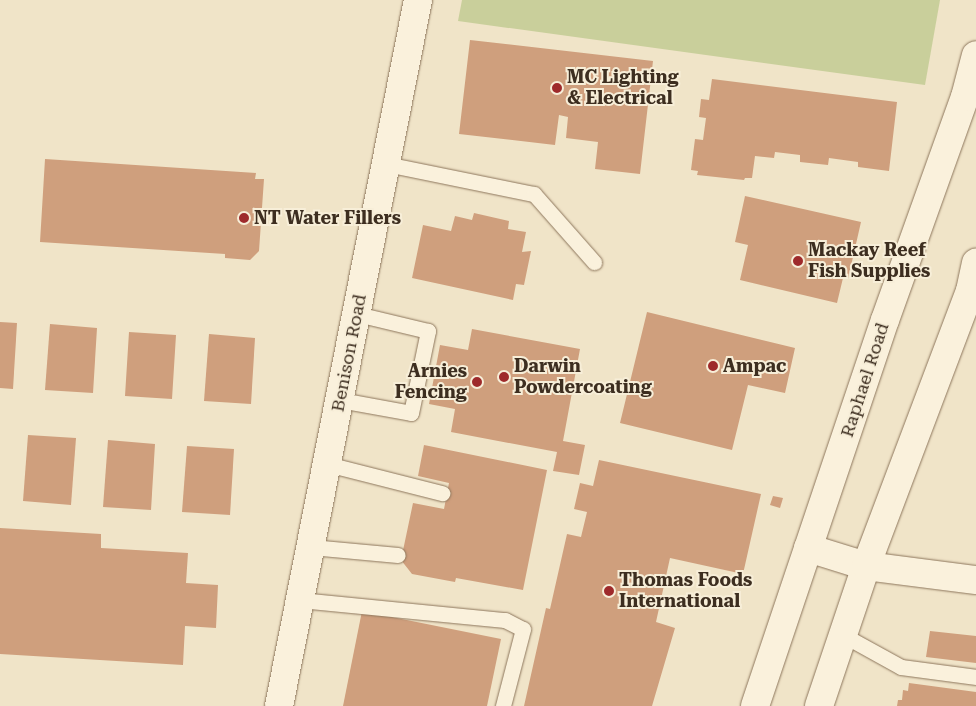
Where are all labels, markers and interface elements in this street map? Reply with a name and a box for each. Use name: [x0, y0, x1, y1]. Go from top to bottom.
place label: MC Lighting & Electrical: [567, 67, 679, 110]
marker: MC Lighting & Electrical: [551, 82, 563, 94]
place label: NT Water Fillers: [254, 207, 401, 229]
marker: NT Water Fillers: [238, 212, 250, 224]
place label: Mackay Reef Fish Supplies: [808, 240, 930, 282]
marker: Mackay Reef Fish Supplies: [792, 255, 804, 267]
street label: Benison Road: [327, 292, 371, 414]
street label: Raphael Road: [836, 320, 894, 440]
place label: Ampac: [723, 355, 786, 377]
place label: Darwin Powdercoating: [514, 356, 652, 398]
marker: Ampac: [707, 360, 719, 372]
place label: Arnies Fencing: [395, 361, 467, 404]
marker: Darwin Powdercoating: [498, 371, 510, 383]
marker: Arnies Fencing: [471, 376, 483, 388]
place label: Thomas Foods International: [619, 570, 752, 612]
marker: Thomas Foods International: [603, 585, 615, 597]

